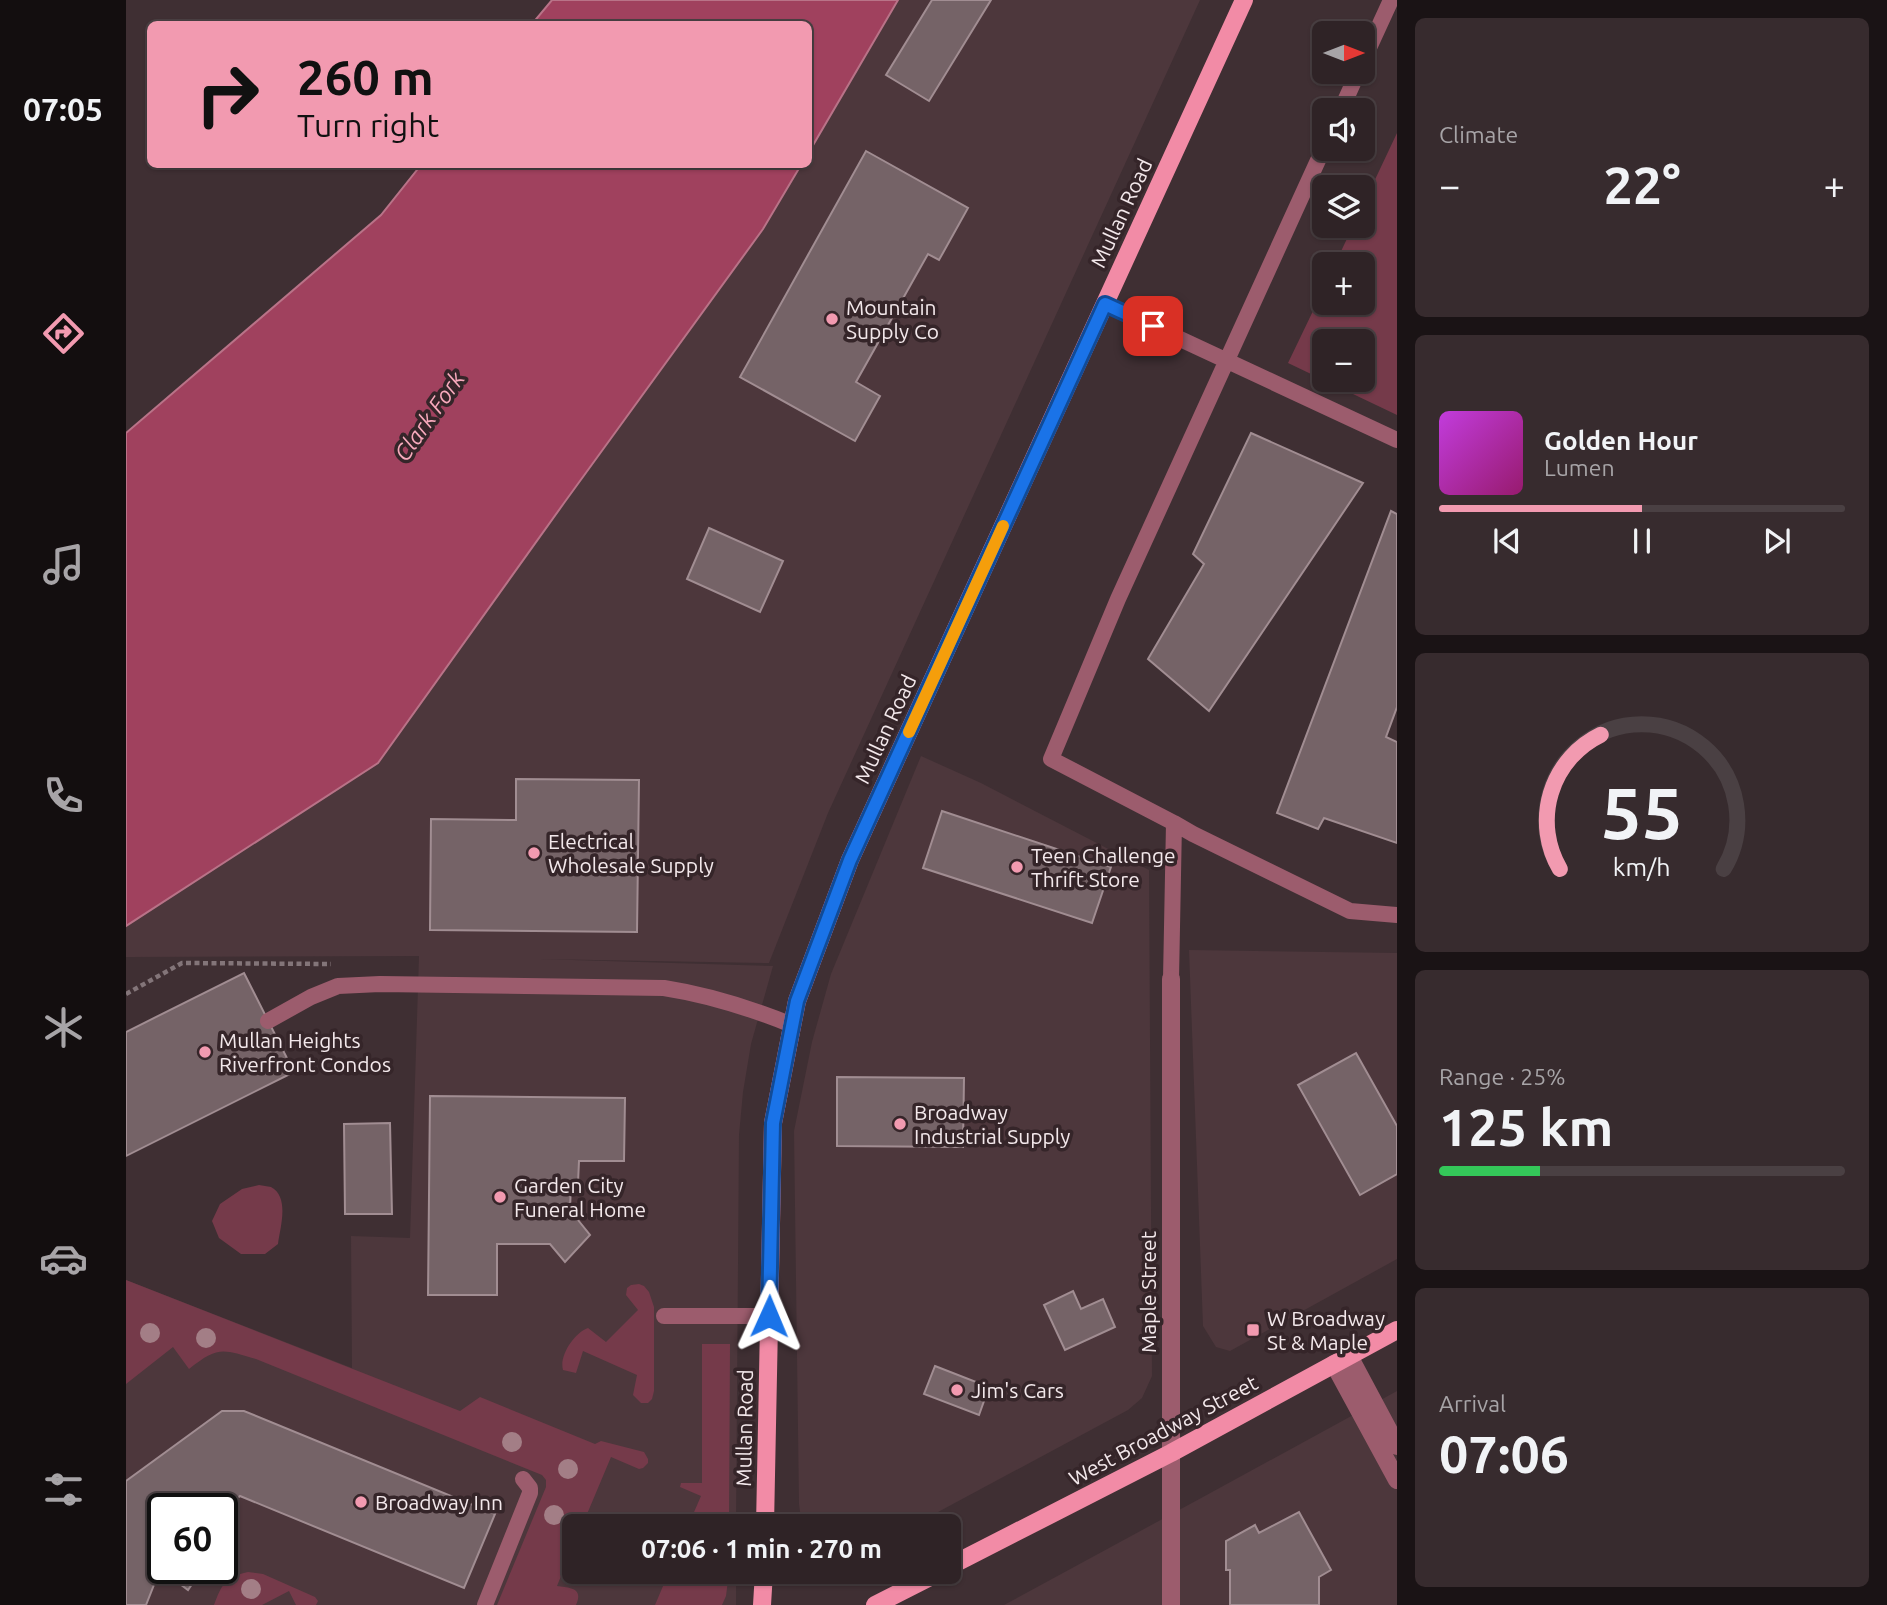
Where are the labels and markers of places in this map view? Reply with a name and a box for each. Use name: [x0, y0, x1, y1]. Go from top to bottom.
place label: Mountain Supply Co: [846, 295, 939, 343]
pin: [1123, 296, 1183, 356]
marker: Mountain Supply Co: [824, 311, 840, 327]
place label: Electrical Wholesale Supply: [548, 829, 714, 877]
place label: Teen Challenge Thrift Store: [1031, 843, 1176, 891]
marker: Electrical Wholesale Supply: [526, 845, 542, 861]
marker: Teen Challenge Thrift Store: [1009, 859, 1025, 875]
place label: Mullan Heights Riverfront Condos: [219, 1028, 391, 1076]
marker: Mullan Heights Riverfront Condos: [197, 1044, 213, 1060]
place label: Broadway Industrial Supply: [914, 1100, 1070, 1148]
marker: Broadway Industrial Supply: [892, 1116, 908, 1132]
place label: Garden City Funeral Home: [514, 1173, 646, 1221]
marker: Garden City Funeral Home: [492, 1189, 508, 1205]
place label: W Broadway St & Maple: [1267, 1306, 1385, 1354]
marker: W Broadway St & Maple: [1245, 1322, 1261, 1338]
place label: Jim's Cars: [971, 1378, 1064, 1402]
marker: Jim's Cars: [949, 1382, 965, 1398]
place label: Broadway Inn: [375, 1490, 503, 1514]
marker: Broadway Inn: [353, 1494, 369, 1510]

